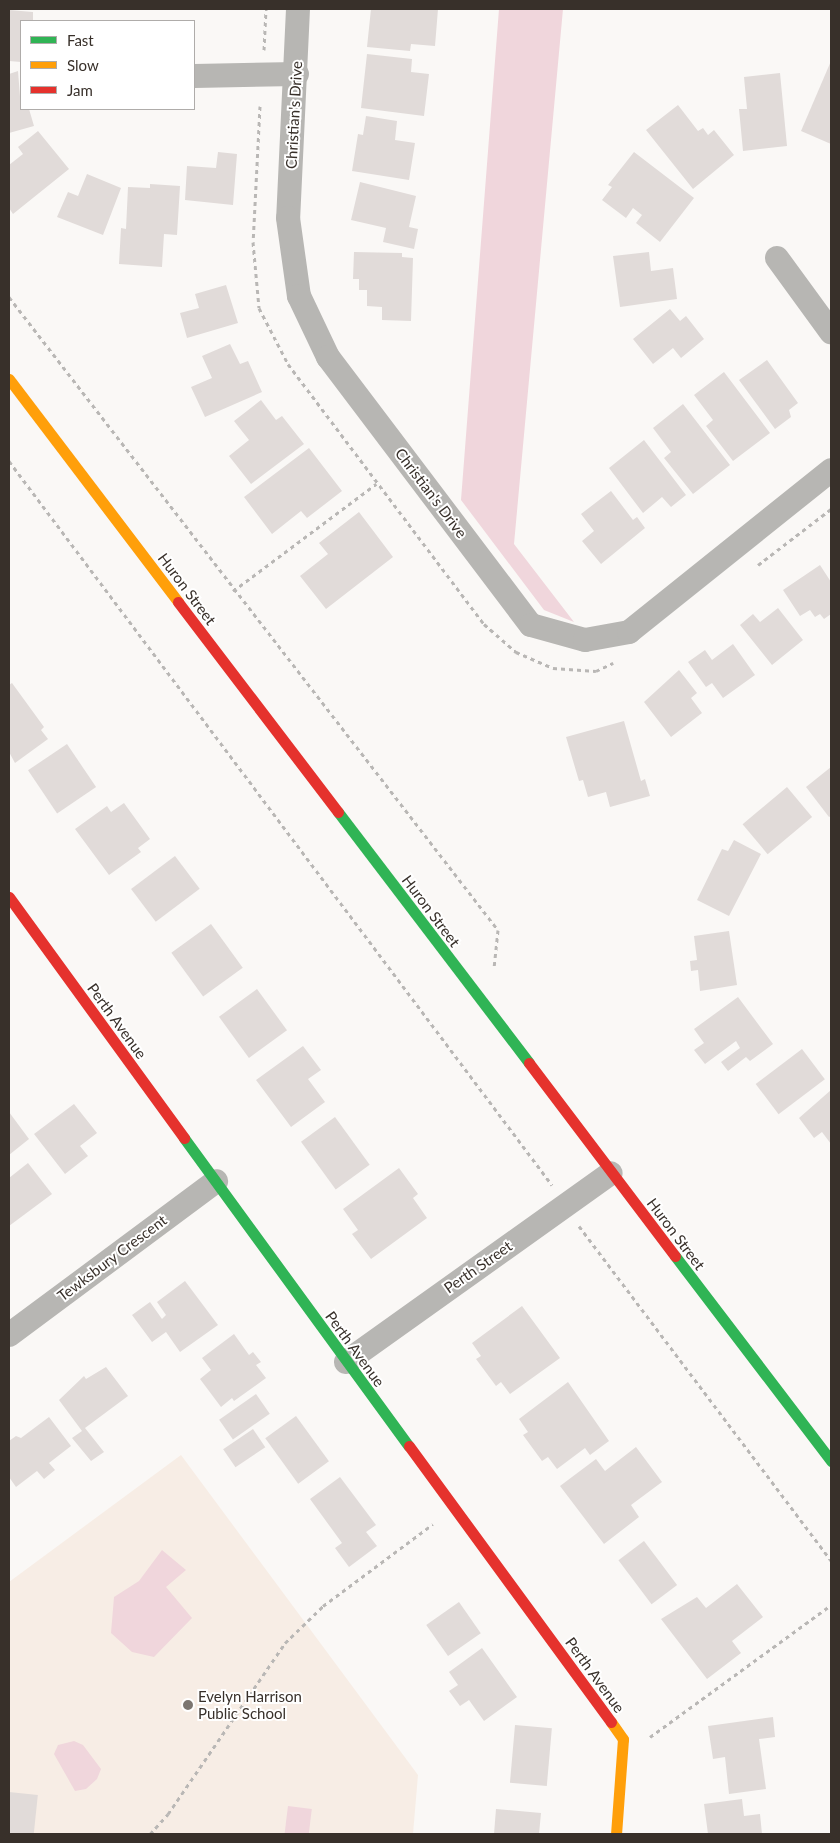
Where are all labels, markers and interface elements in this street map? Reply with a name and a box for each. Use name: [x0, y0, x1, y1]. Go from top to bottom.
legend: [20, 20, 195, 110]
text: Fast: [67, 31, 94, 49]
text: Slow: [67, 56, 99, 74]
street label: Christian's Drive: [282, 61, 306, 169]
text: Jam: [67, 81, 93, 99]
street label: Christian's Drive: [391, 445, 471, 541]
street label: Huron Street: [154, 550, 220, 628]
street label: Huron Street: [398, 872, 464, 950]
street label: Perth Avenue: [83, 980, 151, 1062]
street label: Huron Street: [643, 1195, 709, 1273]
street label: Tewksbury Crescent: [54, 1211, 170, 1305]
street label: Perth Street: [440, 1237, 516, 1297]
street label: Perth Avenue: [321, 1308, 389, 1390]
street label: Perth Avenue: [561, 1634, 629, 1716]
place label: Evelyn Harrison Public School: [198, 1687, 302, 1722]
marker: Evelyn Harrison Public School: [182, 1699, 194, 1711]

